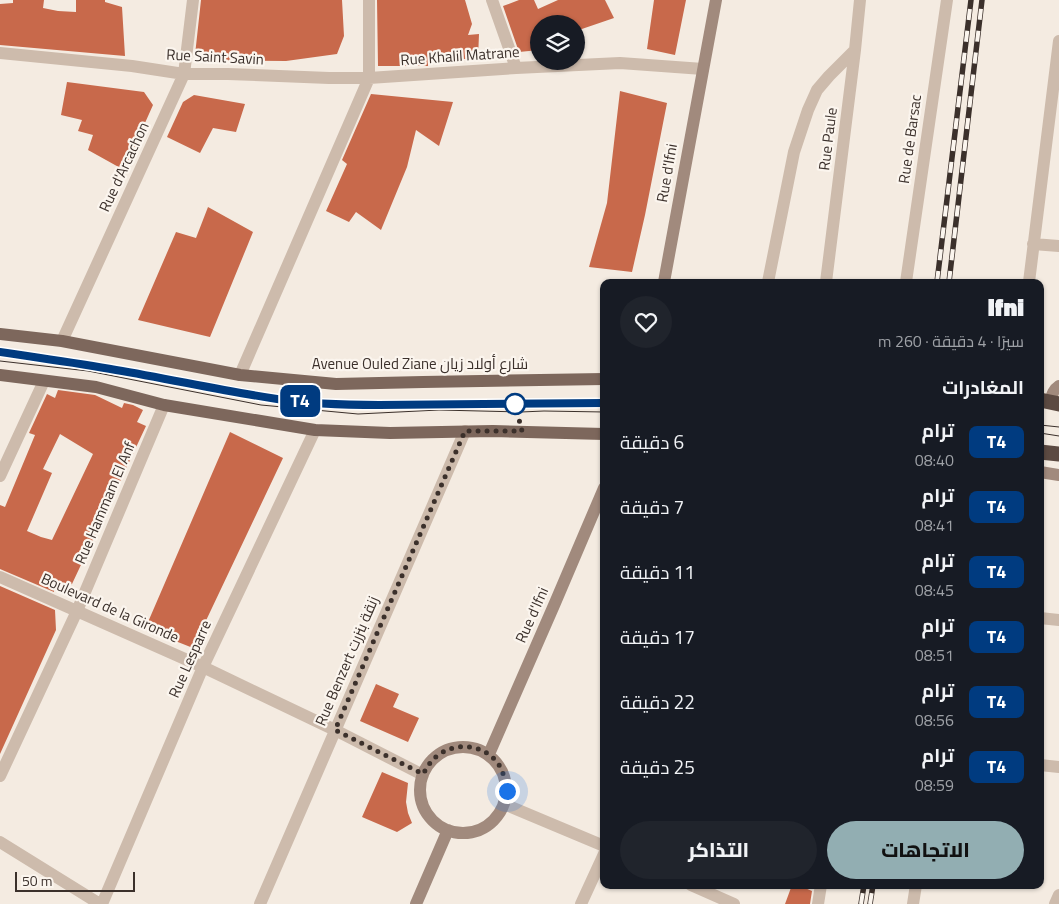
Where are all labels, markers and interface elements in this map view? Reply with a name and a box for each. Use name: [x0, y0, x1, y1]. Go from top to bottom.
map controls: [530, 15, 585, 70]
button: layers: [530, 15, 585, 70]
street label: Rue Khalil Matrane: [400, 40, 520, 71]
street label: Rue Saint Savin: [166, 42, 264, 71]
street label: Rue de Barsac: [892, 93, 927, 185]
street label: Rue Paule: [812, 106, 843, 172]
street label: Rue d'Arcachon: [93, 118, 154, 216]
street label: Rue d'Ifni: [650, 142, 683, 204]
text: Ifni: [988, 289, 1024, 325]
button: heart: [620, 296, 672, 348]
text: سيرًا · 4 دقيقة · 260 m: [878, 329, 1024, 353]
street label: Avenue Ouled Ziane شارع أولاد زيان: [312, 352, 528, 375]
text: المغادرات: [942, 372, 1024, 401]
line badge: T4: [278, 385, 322, 417]
text: T4: [290, 387, 310, 414]
unlabelled marker: [504, 393, 526, 415]
text: ترام: [922, 415, 954, 444]
text: 6 دقيقة: [620, 427, 684, 456]
text: T4: [987, 428, 1006, 455]
street label: Rue Hammam El Anf: [68, 438, 141, 568]
text: 08:40: [915, 448, 954, 472]
text: ترام: [922, 480, 954, 509]
text: 7 دقيقة: [620, 492, 684, 521]
text: T4: [987, 493, 1006, 520]
text: 08:41: [915, 513, 954, 537]
text: ترام: [922, 545, 954, 574]
text: 11 دقيقة: [620, 557, 695, 586]
text: T4: [987, 558, 1006, 585]
street label: Boulevard de la Gironde: [37, 567, 183, 648]
text: 08:45: [915, 578, 954, 602]
street label: Rue d'Ifni: [509, 583, 554, 646]
street label: Rue Benzert زنقة بنزرت: [309, 592, 384, 729]
text: ترام: [922, 610, 954, 639]
street label: Rue Lesparre: [162, 616, 217, 701]
text: 17 دقيقة: [620, 622, 695, 651]
text: T4: [987, 623, 1006, 650]
text: 08:51: [915, 643, 954, 667]
text: ترام: [922, 675, 954, 704]
text: 22 دقيقة: [620, 687, 695, 716]
text: T4: [987, 688, 1006, 715]
text: 08:56: [915, 708, 954, 732]
text: ترام: [922, 740, 954, 769]
text: 25 دقيقة: [620, 752, 695, 781]
text: T4: [987, 753, 1006, 780]
text: 08:59: [915, 773, 954, 797]
your location: [495, 779, 520, 804]
button: التذاكر: [620, 821, 817, 879]
button: الاتجاهات: [827, 821, 1024, 879]
scale bar: [15, 869, 135, 892]
text: 50 m: [22, 870, 52, 891]

